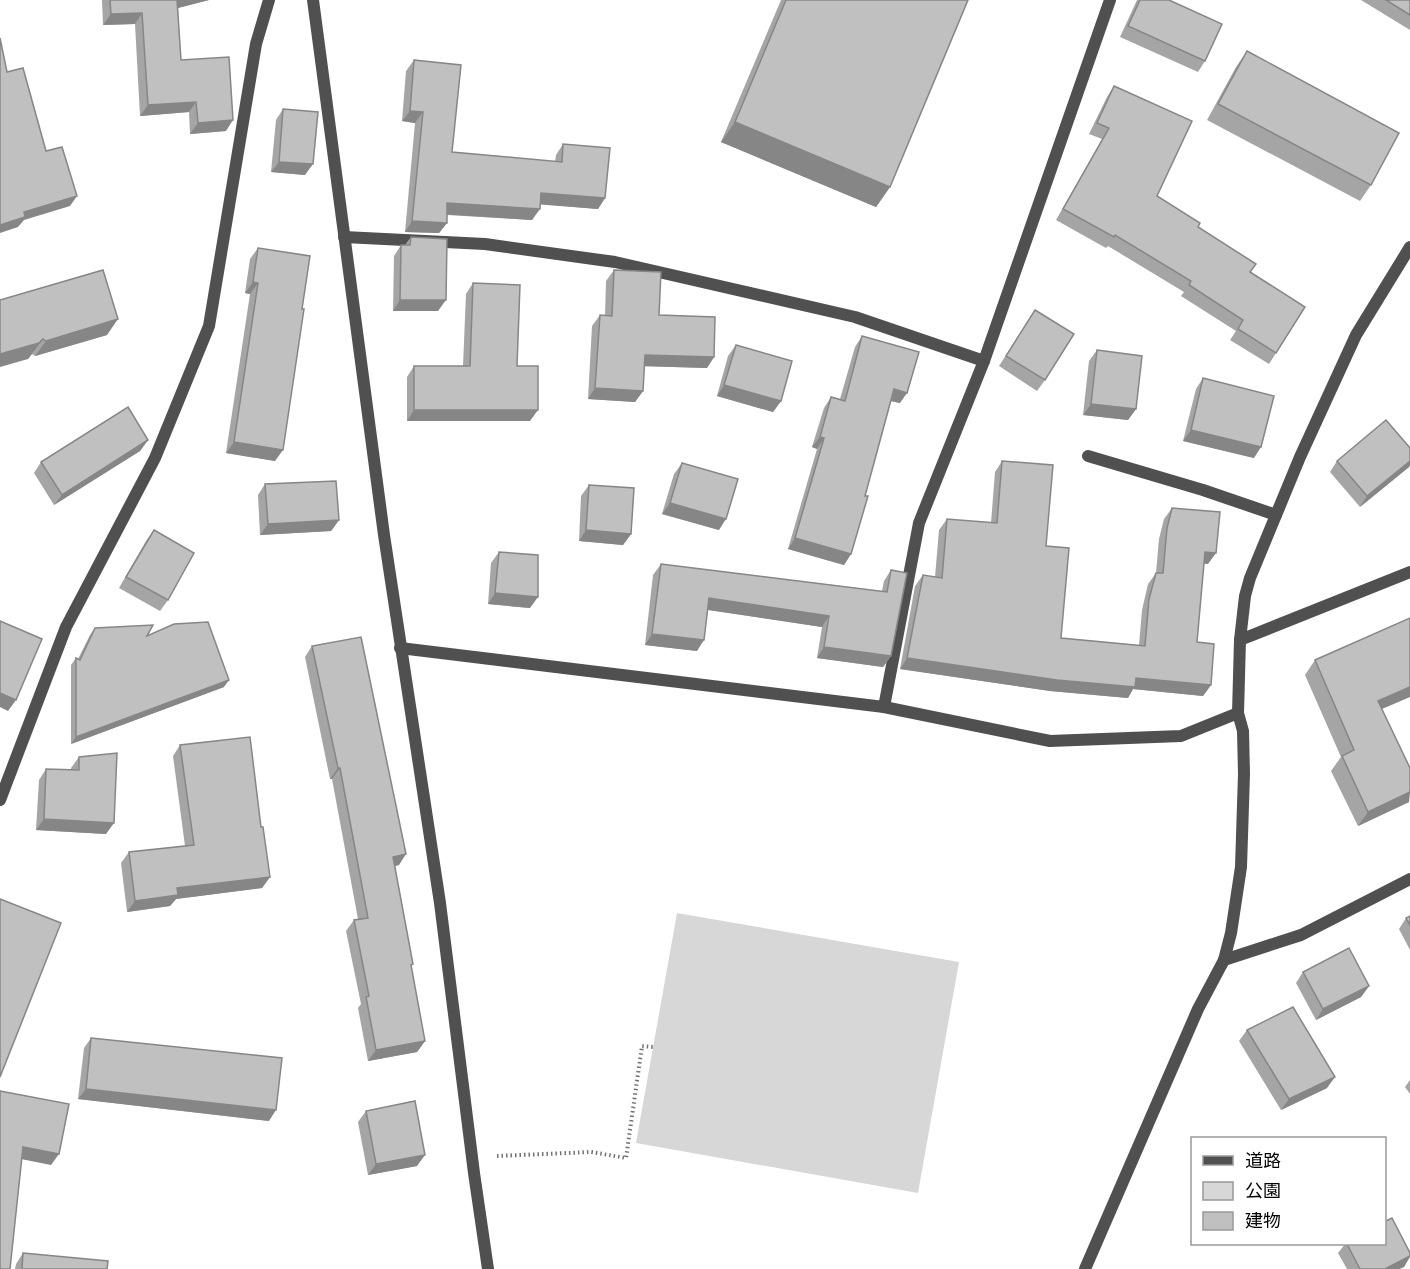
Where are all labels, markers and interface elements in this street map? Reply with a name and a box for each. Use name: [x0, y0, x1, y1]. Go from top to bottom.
legend: [1191, 1137, 1386, 1245]
text: 道路: [1245, 1147, 1281, 1174]
text: 公園: [1245, 1177, 1281, 1204]
text: 建物: [1245, 1207, 1281, 1234]

